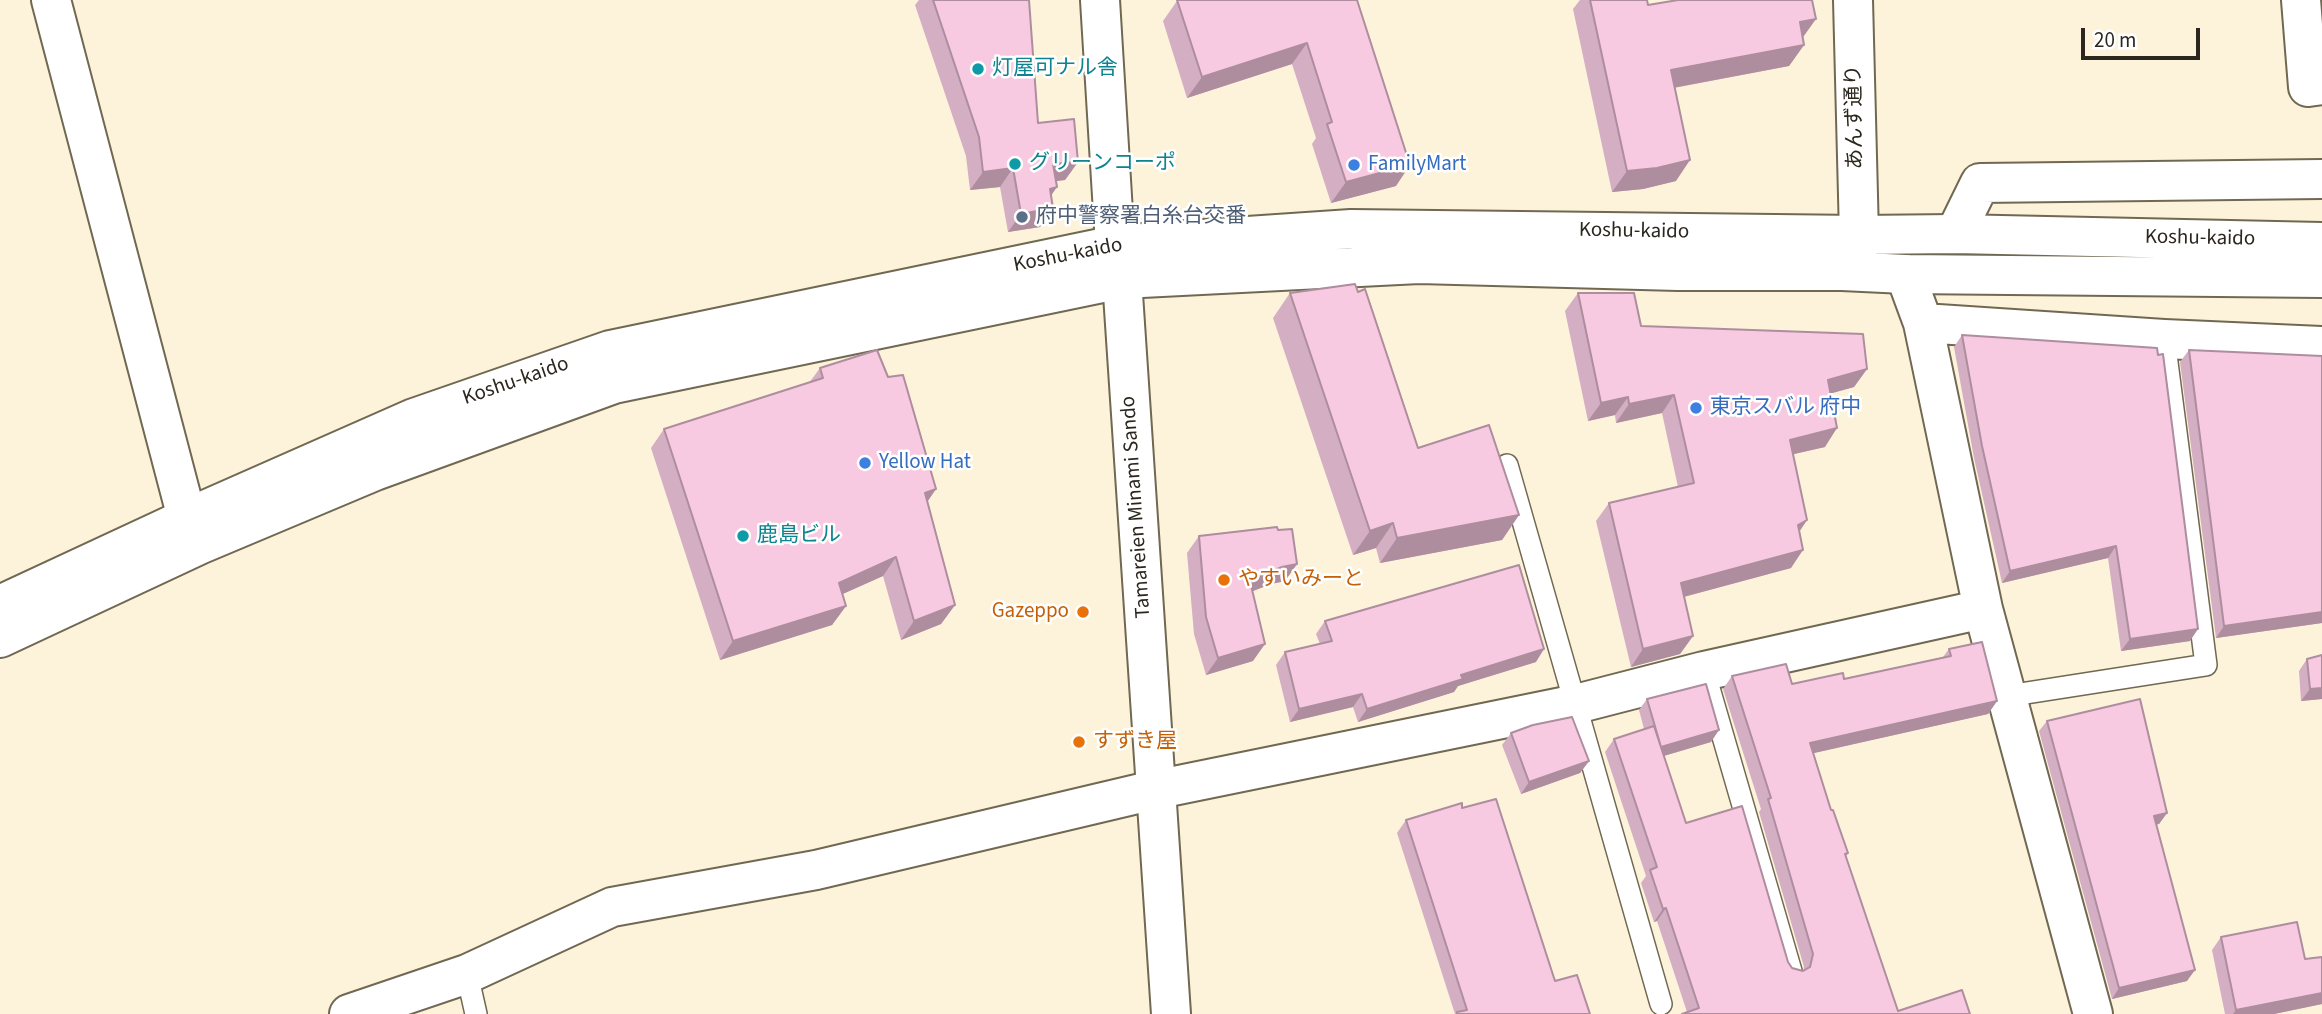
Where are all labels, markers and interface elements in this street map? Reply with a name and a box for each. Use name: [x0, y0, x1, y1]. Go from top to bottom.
scale bar: [2084, 14, 2203, 58]
text: 20 m: [2094, 25, 2136, 55]
place label: 灯屋可ナル舎: [992, 56, 1118, 82]
marker: 灯屋可ナル舎: [970, 61, 986, 77]
street label: あんず通り: [1842, 64, 1870, 170]
place label: グリーンコーポ: [1029, 151, 1176, 177]
place label: FamilyMart: [1368, 152, 1466, 178]
marker: グリーンコーポ: [1007, 156, 1023, 172]
marker: FamilyMart: [1346, 157, 1362, 173]
place label: 府中警察署白糸台交番: [1036, 204, 1246, 230]
marker: 府中警察署白糸台交番: [1014, 209, 1030, 225]
street label: Koshu-kaido: [1579, 218, 1689, 246]
street label: Koshu-kaido: [2145, 225, 2255, 253]
street label: Koshu-kaido: [1011, 233, 1125, 279]
street label: Koshu-kaido: [460, 352, 572, 412]
street label: Tamareien Minami Sando: [1117, 395, 1157, 619]
place label: 東京スバル 府中: [1710, 395, 1861, 421]
marker: 東京スバル 府中: [1688, 400, 1704, 416]
place label: Yellow Hat: [879, 450, 971, 476]
marker: Yellow Hat: [857, 455, 873, 471]
place label: 鹿島ビル: [757, 523, 841, 549]
marker: 鹿島ビル: [735, 528, 751, 544]
place label: やすいみーと: [1238, 567, 1364, 593]
marker: やすいみーと: [1216, 572, 1232, 588]
place label: Gazeppo: [992, 599, 1069, 625]
marker: Gazeppo: [1075, 604, 1091, 620]
place label: すずき屋: [1093, 729, 1177, 755]
marker: すずき屋: [1071, 734, 1087, 750]

